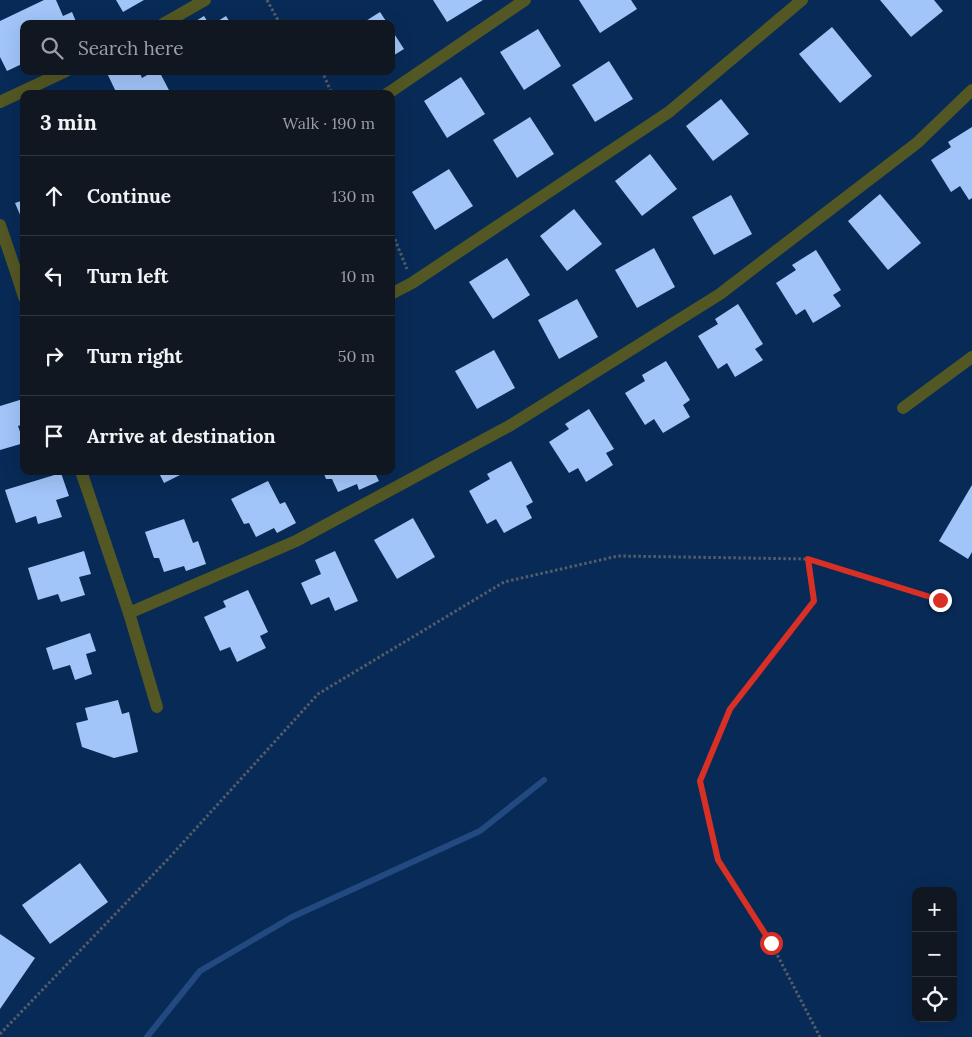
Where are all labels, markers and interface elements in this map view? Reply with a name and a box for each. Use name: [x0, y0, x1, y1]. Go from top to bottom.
search box: [20, 20, 395, 75]
icon: search: [38, 34, 66, 62]
text: Search here: [78, 36, 184, 60]
text: 3 min: [40, 109, 97, 136]
text: Walk · 190 m: [283, 113, 375, 133]
icon: ahead: [40, 182, 68, 210]
text: Continue: [87, 184, 171, 208]
text: 130 m: [332, 186, 375, 206]
icon: left: [40, 262, 68, 290]
text: Turn left: [87, 264, 168, 288]
text: 10 m: [341, 266, 375, 286]
icon: right: [40, 342, 68, 370]
text: Turn right: [87, 344, 183, 368]
text: 50 m: [338, 346, 375, 366]
icon: arrive: [40, 422, 68, 450]
text: Arrive at destination: [87, 424, 276, 448]
route end: [929, 589, 952, 612]
map controls: [912, 887, 957, 1022]
button: +: [912, 887, 957, 932]
route start: [760, 932, 783, 955]
button: −: [912, 932, 957, 977]
button: locate: [912, 977, 957, 1022]

